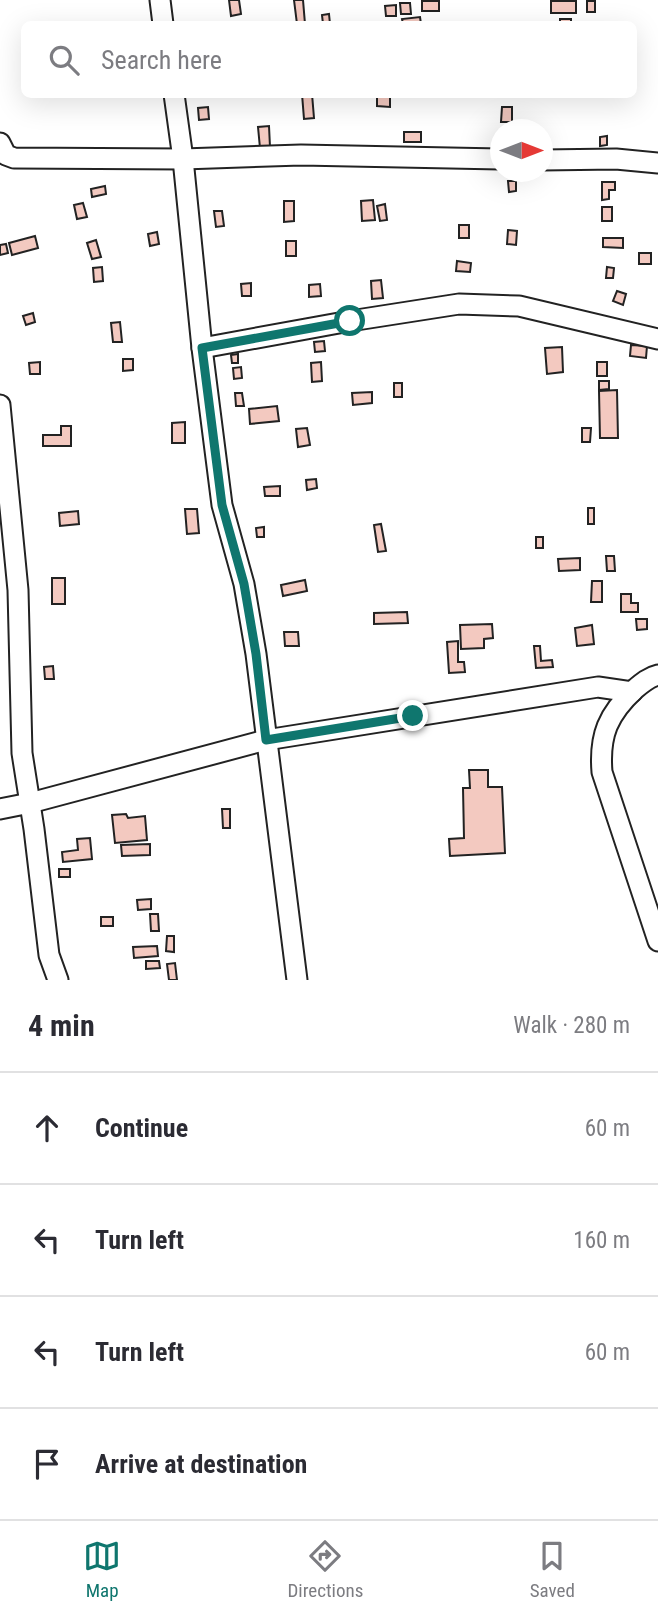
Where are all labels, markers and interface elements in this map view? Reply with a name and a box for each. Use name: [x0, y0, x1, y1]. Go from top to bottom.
search box: [21, 21, 637, 98]
icon: search: [45, 41, 83, 79]
text: Search here: [101, 45, 222, 75]
north arrow: [490, 119, 553, 182]
route start: [334, 305, 365, 336]
route end: [397, 700, 428, 731]
text: 4 min: [28, 1008, 95, 1043]
text: Walk · 280 m: [513, 1012, 630, 1039]
icon: ahead: [28, 1109, 66, 1147]
text: Continue: [95, 1113, 188, 1143]
text: 60 m: [585, 1115, 630, 1142]
icon: left: [28, 1221, 66, 1259]
text: Turn left: [95, 1225, 184, 1255]
text: 160 m: [573, 1227, 630, 1254]
icon: left: [28, 1333, 66, 1371]
text: Turn left: [95, 1337, 184, 1367]
text: 60 m: [585, 1339, 630, 1366]
icon: arrive: [28, 1445, 66, 1483]
text: Arrive at destination: [95, 1449, 307, 1479]
tab: Map: [83, 1537, 121, 1602]
tab: Directions: [287, 1537, 363, 1602]
tab: Saved: [530, 1537, 575, 1602]

